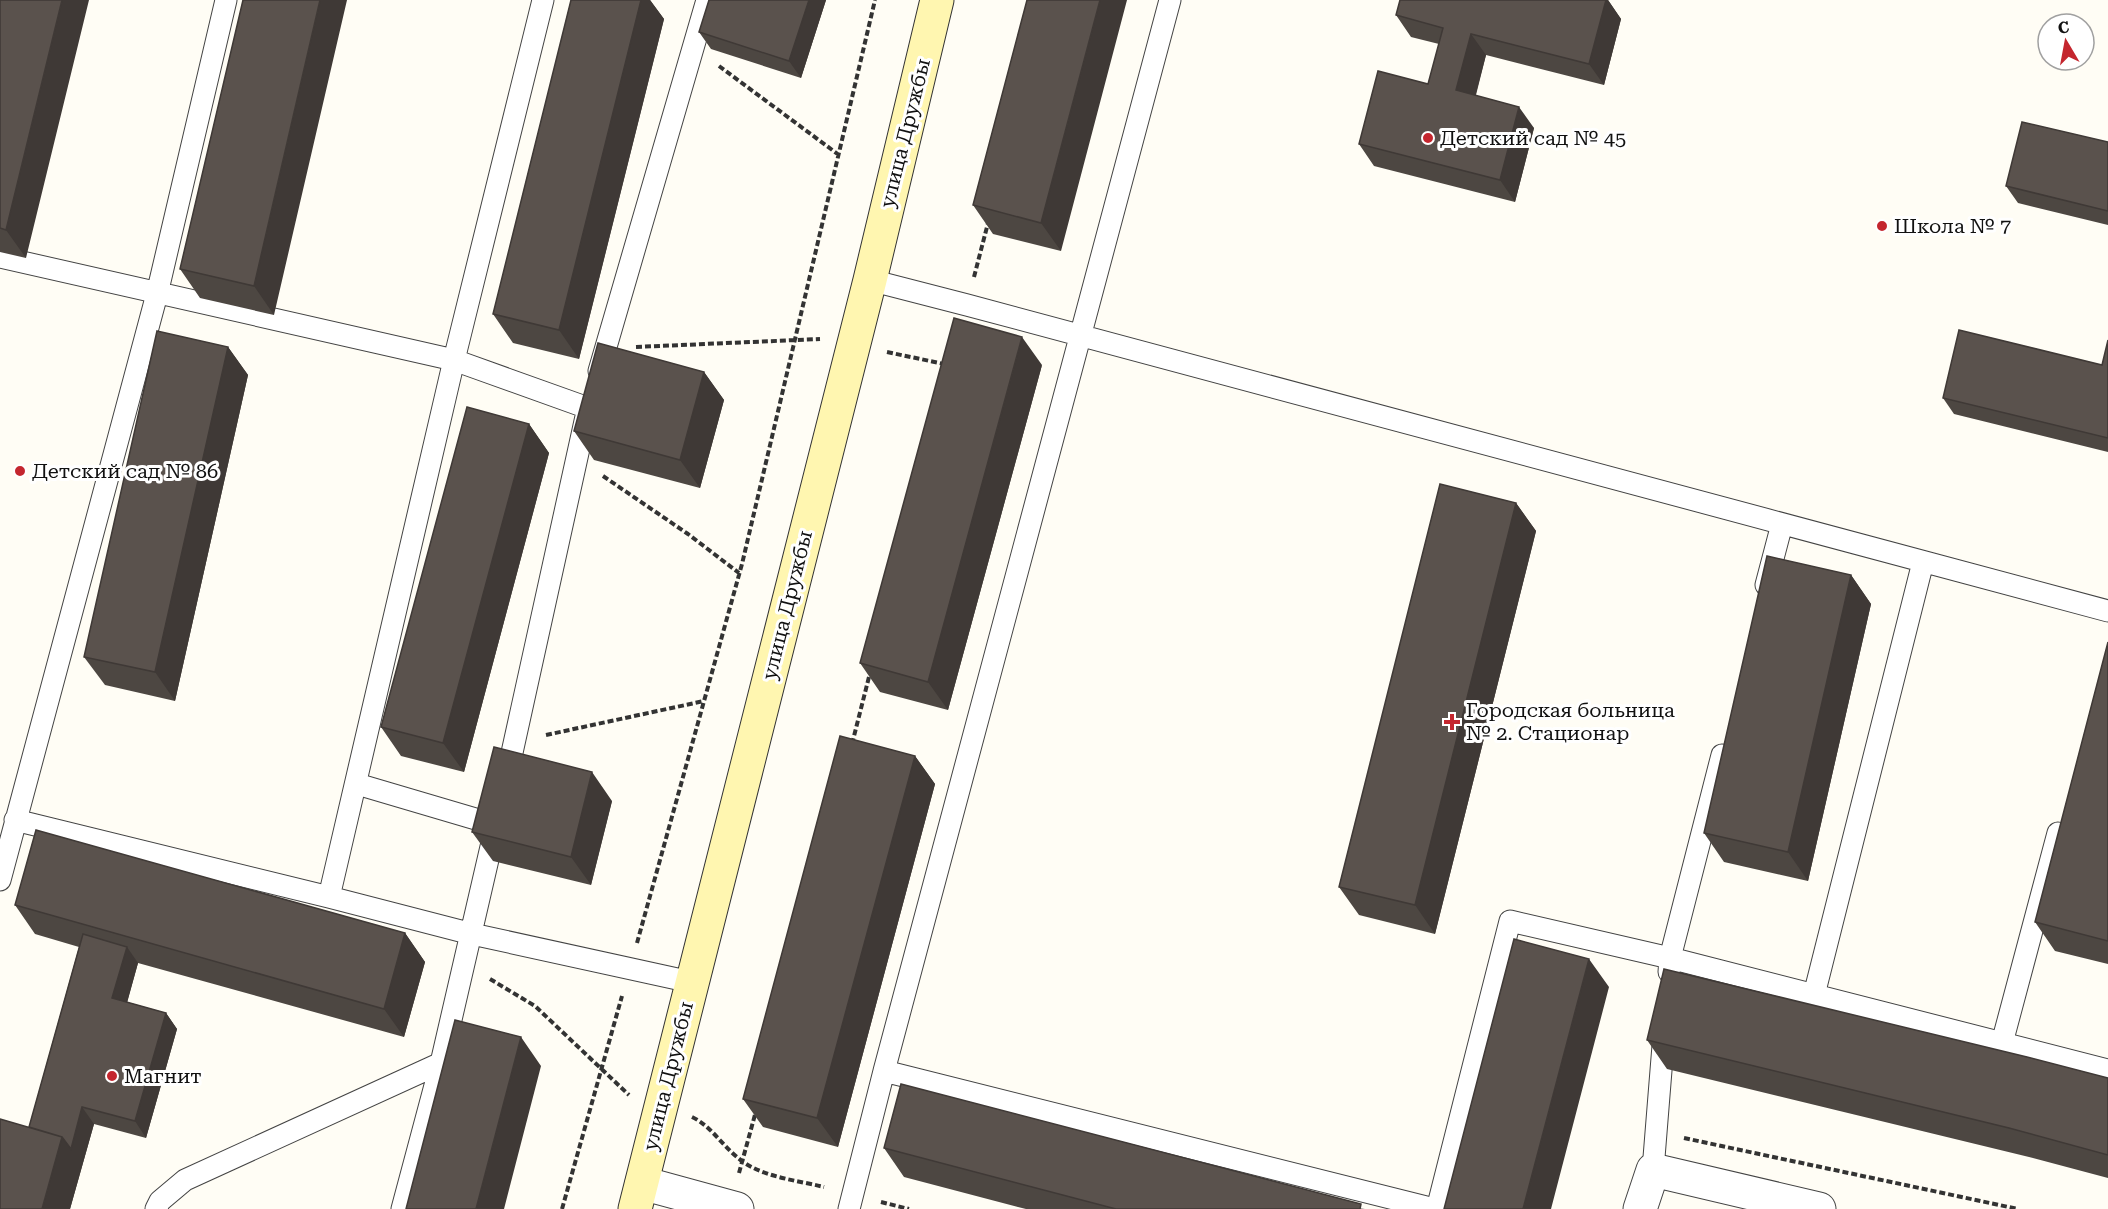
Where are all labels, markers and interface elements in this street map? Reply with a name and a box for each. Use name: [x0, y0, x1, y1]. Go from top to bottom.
north arrow: [2036, 12, 2096, 72]
text: С: [2056, 17, 2071, 38]
street label: улица Дружбы: [875, 56, 935, 210]
place label: Детский сад № 45: [1440, 126, 1626, 150]
marker: Детский сад № 45: [1421, 131, 1435, 145]
place label: Школа № 7: [1894, 214, 2011, 238]
marker: Школа № 7: [1875, 219, 1889, 233]
place label: Детский сад № 86: [32, 459, 218, 483]
marker: Детский сад № 86: [13, 464, 27, 478]
street label: улица Дружбы: [757, 528, 817, 682]
place label: Городская больница № 2. Стационар: [1466, 698, 1675, 745]
marker: Городская больница № 2. Стационар: [1443, 713, 1461, 731]
street label: улица Дружбы: [638, 999, 698, 1153]
place label: Магнит: [124, 1064, 202, 1088]
marker: Магнит: [105, 1069, 119, 1083]

